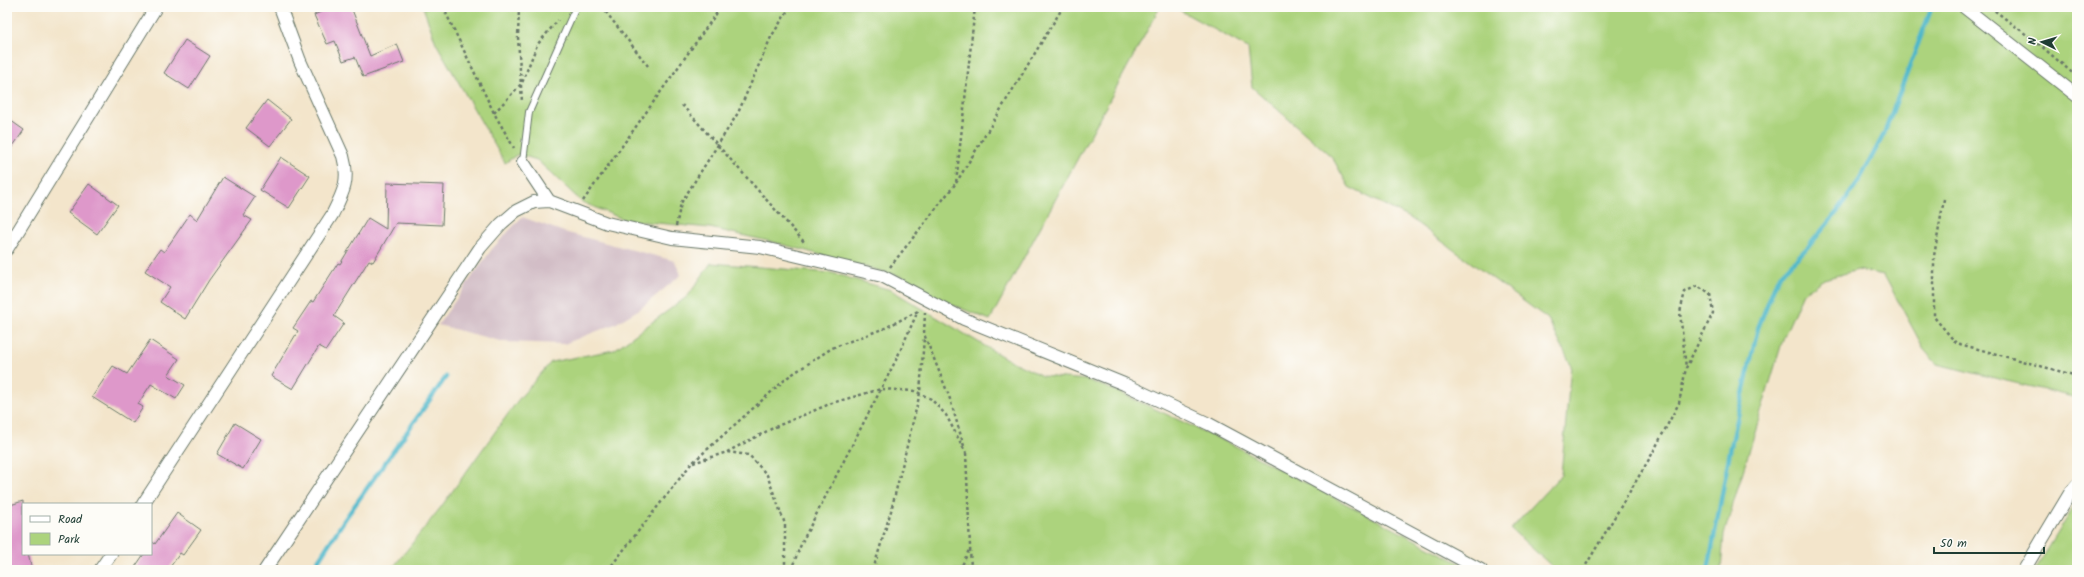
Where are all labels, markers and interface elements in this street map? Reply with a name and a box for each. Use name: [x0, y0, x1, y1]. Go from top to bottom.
north arrow: [2022, 22, 2062, 62]
text: N: [2024, 37, 2042, 45]
legend: [22, 503, 152, 555]
text: Road: [58, 510, 83, 529]
scale bar: [1934, 529, 2044, 555]
text: Park: [58, 530, 80, 549]
text: 50 m: [1940, 534, 1967, 553]

